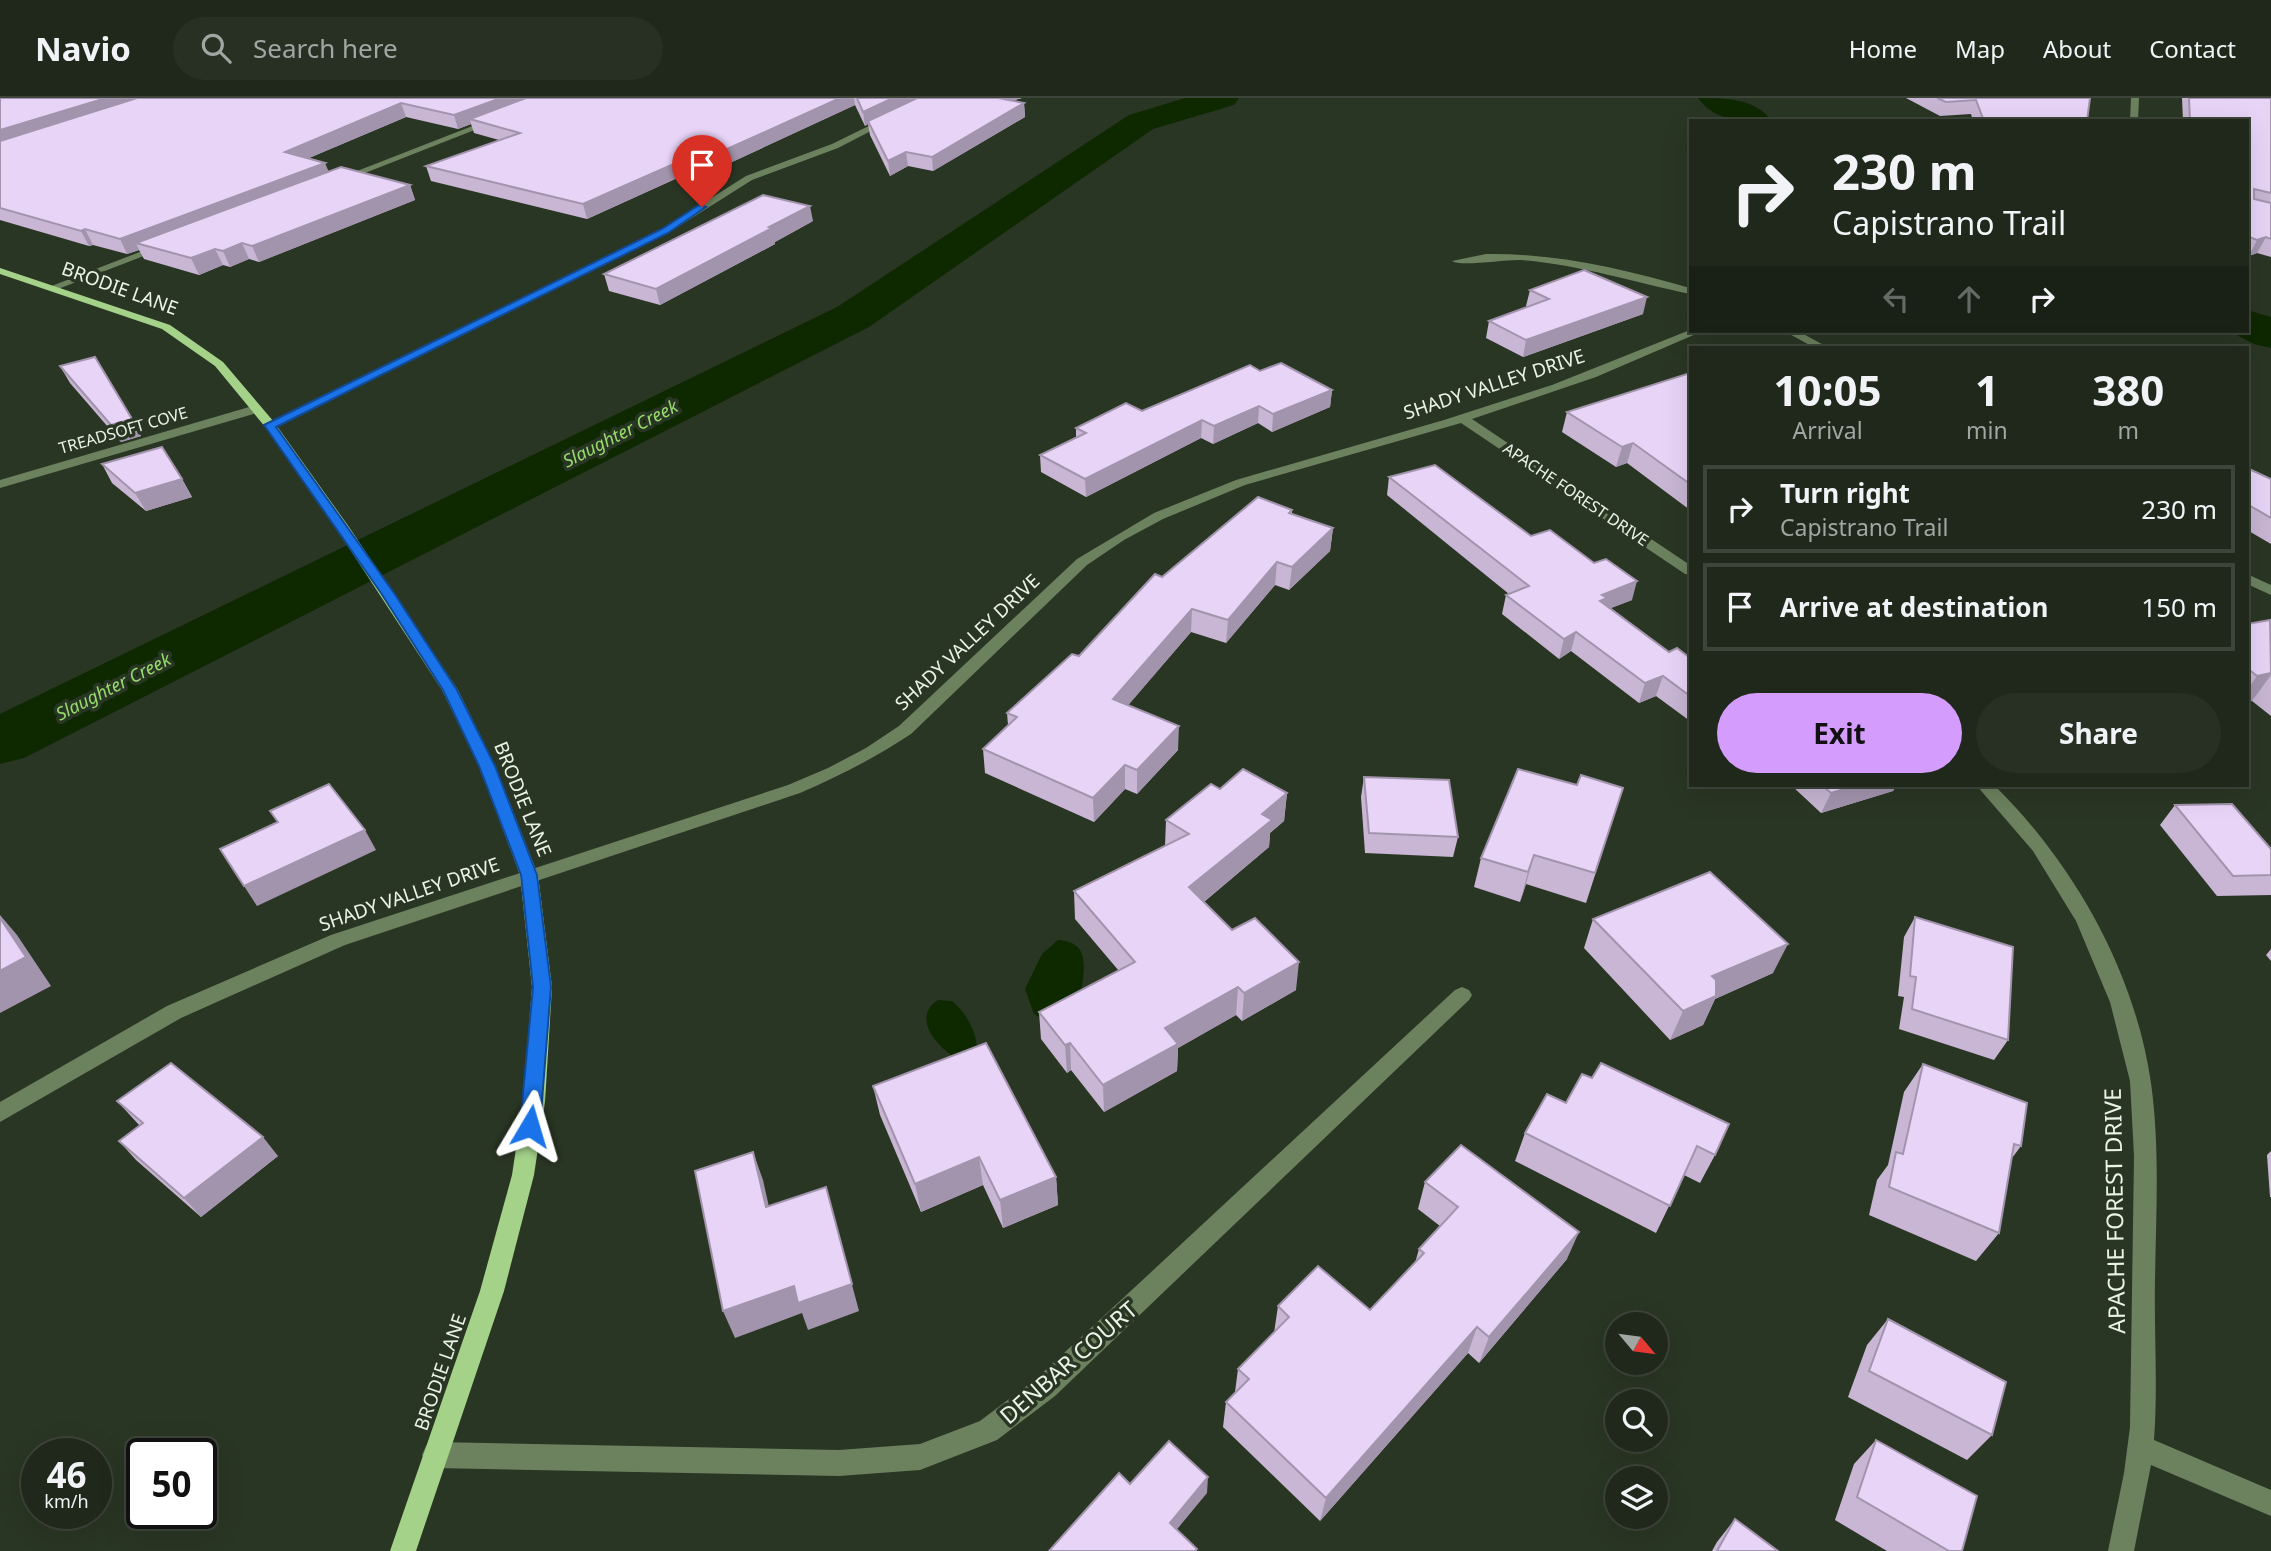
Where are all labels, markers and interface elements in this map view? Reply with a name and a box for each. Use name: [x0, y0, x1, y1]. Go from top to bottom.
search box: [173, 17, 663, 80]
text: Navio: [35, 26, 131, 71]
icon: search: [197, 29, 235, 67]
text: Search here: [253, 30, 398, 66]
text: Home: [1849, 32, 1917, 65]
text: Map: [1955, 32, 2005, 65]
text: About: [2043, 32, 2111, 65]
text: Contact: [2149, 32, 2236, 65]
pin: [672, 135, 732, 207]
text: 230 m: [1832, 138, 1977, 204]
icon: arrive: [683, 146, 721, 184]
icon: right: [1717, 147, 1808, 238]
text: Capistrano Trail: [1832, 201, 2066, 244]
street label: BRODIE LANE: [58, 255, 182, 321]
icon: left: [1877, 280, 1915, 318]
icon: ahead: [1950, 280, 1988, 318]
icon: right: [2023, 280, 2061, 318]
street label: SHADY VALLEY DRIVE: [1400, 342, 1588, 426]
text: 10:05: [1774, 361, 1881, 418]
text: 1: [1975, 361, 1999, 418]
text: 380: [2092, 361, 2164, 418]
water label: Slaughter Creek: [558, 393, 683, 472]
street label: TREADSOFT COVE: [56, 401, 190, 459]
text: Arrival: [1792, 414, 1863, 446]
text: min: [1966, 414, 2008, 446]
text: m: [2118, 414, 2139, 446]
street label: APACHE FOREST DRIVE: [1499, 437, 1653, 551]
text: Turn right: [1780, 475, 1910, 511]
icon: right: [1721, 490, 1759, 528]
text: 230 m: [2141, 491, 2217, 527]
text: Capistrano Trail: [1780, 511, 1948, 543]
street label: SHADY VALLEY DRIVE: [889, 568, 1045, 716]
icon: arrive: [1721, 588, 1759, 626]
text: Arrive at destination: [1780, 589, 2049, 625]
text: 150 m: [2141, 589, 2217, 625]
water label: Slaughter Creek: [51, 646, 176, 725]
button: Exit: [1717, 693, 1962, 773]
button: Share: [1976, 693, 2221, 773]
street label: BRODIE LANE: [488, 738, 558, 860]
street label: SHADY VALLEY DRIVE: [315, 851, 503, 937]
street label: APACHE FOREST DRIVE: [2096, 1088, 2132, 1334]
position arrow: [493, 1089, 567, 1163]
street label: DENBAR COURT: [992, 1293, 1144, 1431]
street label: BRODIE LANE: [408, 1310, 472, 1434]
north arrow: [1605, 1312, 1668, 1376]
map controls: [1605, 1312, 1668, 1529]
button: search: [1605, 1389, 1668, 1452]
speed limit sign: 50: [126, 1438, 217, 1529]
text: 46: [46, 1451, 87, 1498]
button: layers: [1605, 1466, 1668, 1529]
text: km/h: [44, 1489, 89, 1513]

